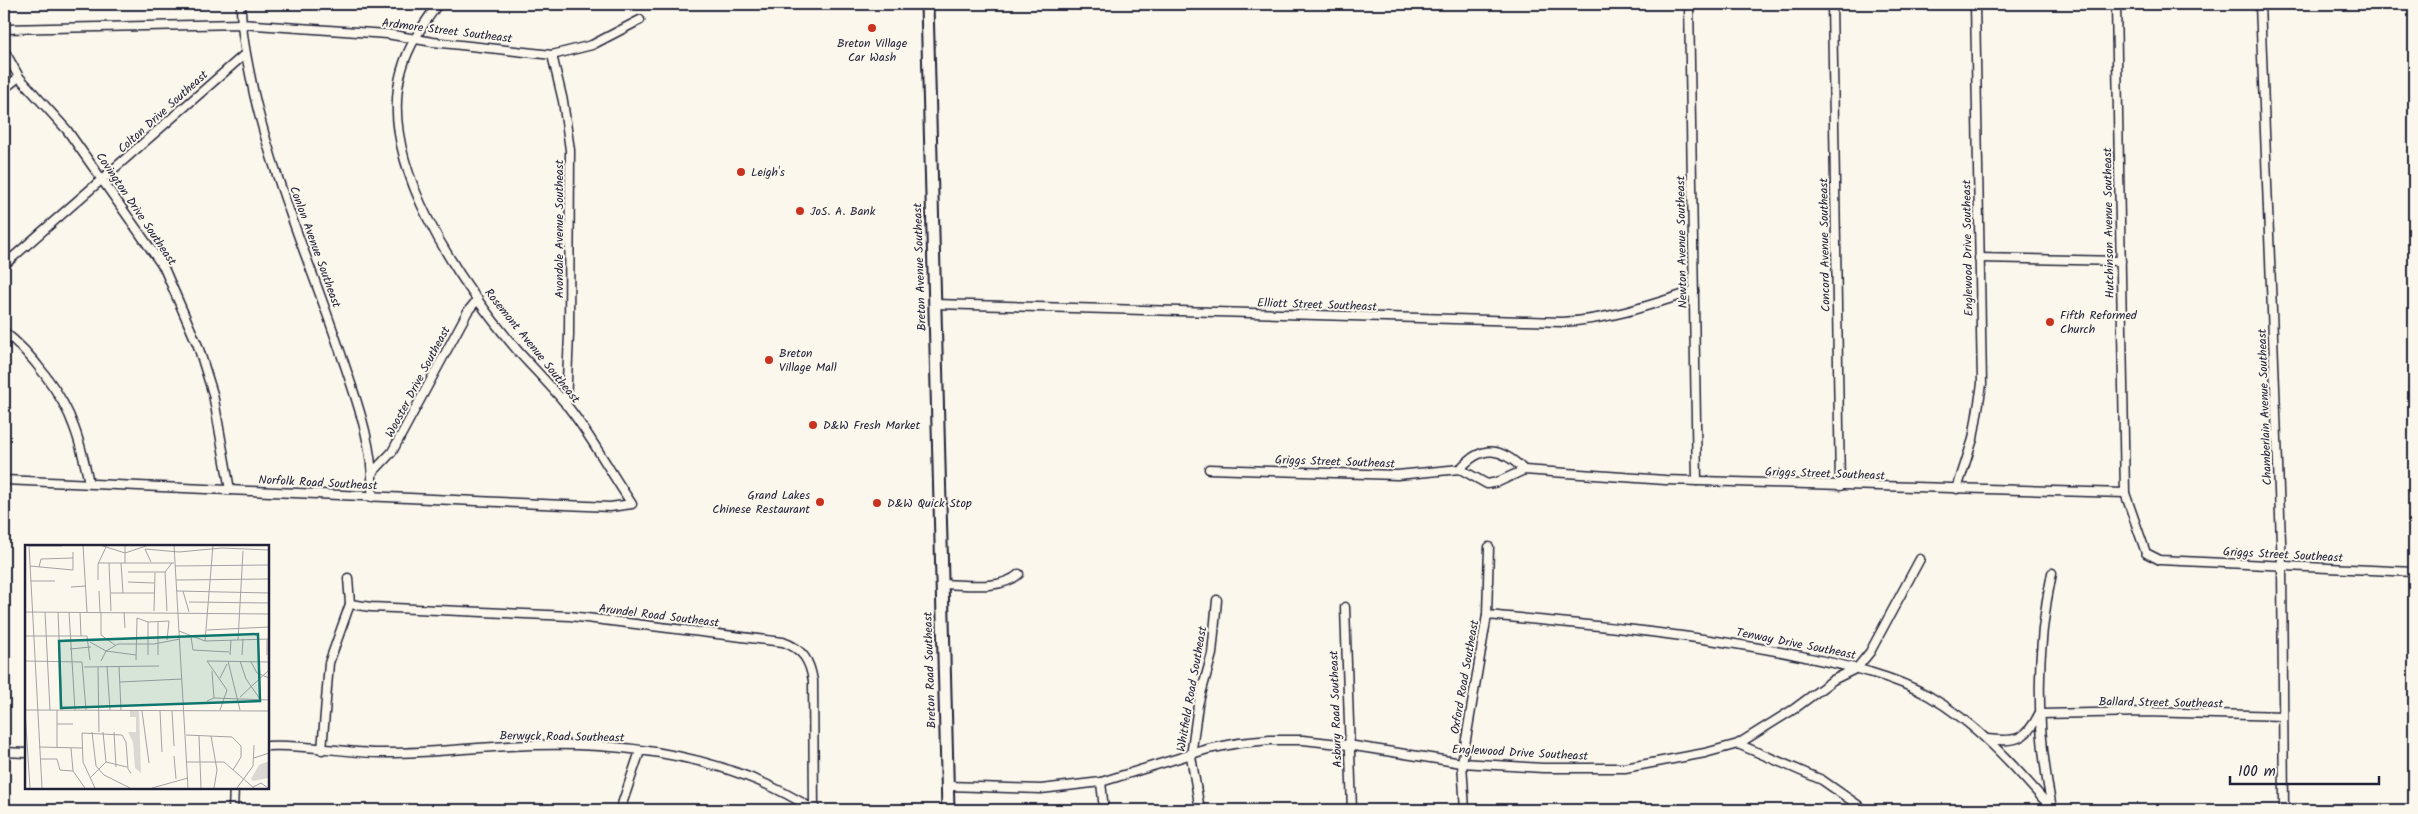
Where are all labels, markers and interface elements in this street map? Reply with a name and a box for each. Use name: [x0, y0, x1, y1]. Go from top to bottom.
street label: Ardmore Street Southeast: [381, 14, 514, 48]
marker: Breton Village Car Wash: [866, 22, 878, 34]
place label: Breton Village Car Wash: [837, 34, 908, 67]
street label: Colton Drive Southeast: [113, 66, 213, 158]
street label: Hutchinson Avenue Southeast: [2098, 147, 2120, 299]
street label: Covington Drive Southeast: [91, 148, 181, 270]
street label: Avondale Avenue Southeast: [550, 159, 569, 298]
place label: Leigh's: [751, 163, 785, 182]
marker: Leigh's: [735, 166, 747, 178]
street label: Newton Avenue Southeast: [1671, 175, 1693, 308]
street label: Concord Avenue Southeast: [1814, 177, 1836, 312]
street label: Englewood Drive Southeast: [1957, 179, 1979, 316]
street label: Conlon Avenue Southeast: [284, 184, 346, 311]
place label: JoS. A. Bank: [810, 202, 876, 221]
street label: Breton Avenue Southeast: [908, 202, 932, 331]
marker: JoS. A. Bank: [794, 205, 806, 217]
street label: Rosemont Avenue Southeast: [479, 284, 585, 408]
street label: Elliott Street Southeast: [1257, 293, 1378, 317]
place label: Fifth Reformed Church: [2060, 306, 2138, 339]
marker: Fifth Reformed Church: [2044, 316, 2056, 328]
street label: Wooster Drive Southeast: [381, 323, 456, 441]
street label: Chamberlain Avenue Southeast: [2253, 328, 2277, 486]
place label: Breton Village Mall: [779, 344, 837, 377]
marker: Breton Village Mall: [763, 354, 775, 366]
place label: D&W Fresh Market: [823, 416, 920, 435]
marker: D&W Fresh Market: [807, 419, 819, 431]
street label: Griggs Street Southeast: [1275, 450, 1396, 474]
street label: Griggs Street Southeast: [1765, 462, 1886, 486]
street label: Norfolk Road Southeast: [258, 470, 378, 496]
place label: Grand Lakes Chinese Restaurant: [712, 486, 810, 519]
place label: D&W Quick Stop: [887, 494, 972, 513]
marker: Grand Lakes Chinese Restaurant: [814, 496, 826, 508]
marker: D&W Quick Stop: [871, 497, 883, 509]
street label: Griggs Street Southeast: [2222, 542, 2344, 568]
inset map: [25, 545, 269, 789]
street label: Arundel Road Southeast: [598, 599, 721, 633]
street label: Breton Road Southeast: [918, 611, 942, 729]
street label: Oxford Road Southeast: [1446, 618, 1484, 736]
street label: Tenway Drive Southeast: [1734, 623, 1858, 665]
street label: Whitfield Road Southeast: [1172, 624, 1212, 753]
street label: Asbury Road Southeast: [1324, 650, 1348, 768]
street label: Ballard Street Southeast: [2099, 692, 2224, 714]
street label: Berwyck Road Southeast: [499, 726, 625, 748]
street label: Englewood Drive Southeast: [1451, 740, 1589, 766]
scale bar: [2230, 754, 2379, 786]
text: 100 m: [2238, 760, 2276, 784]

